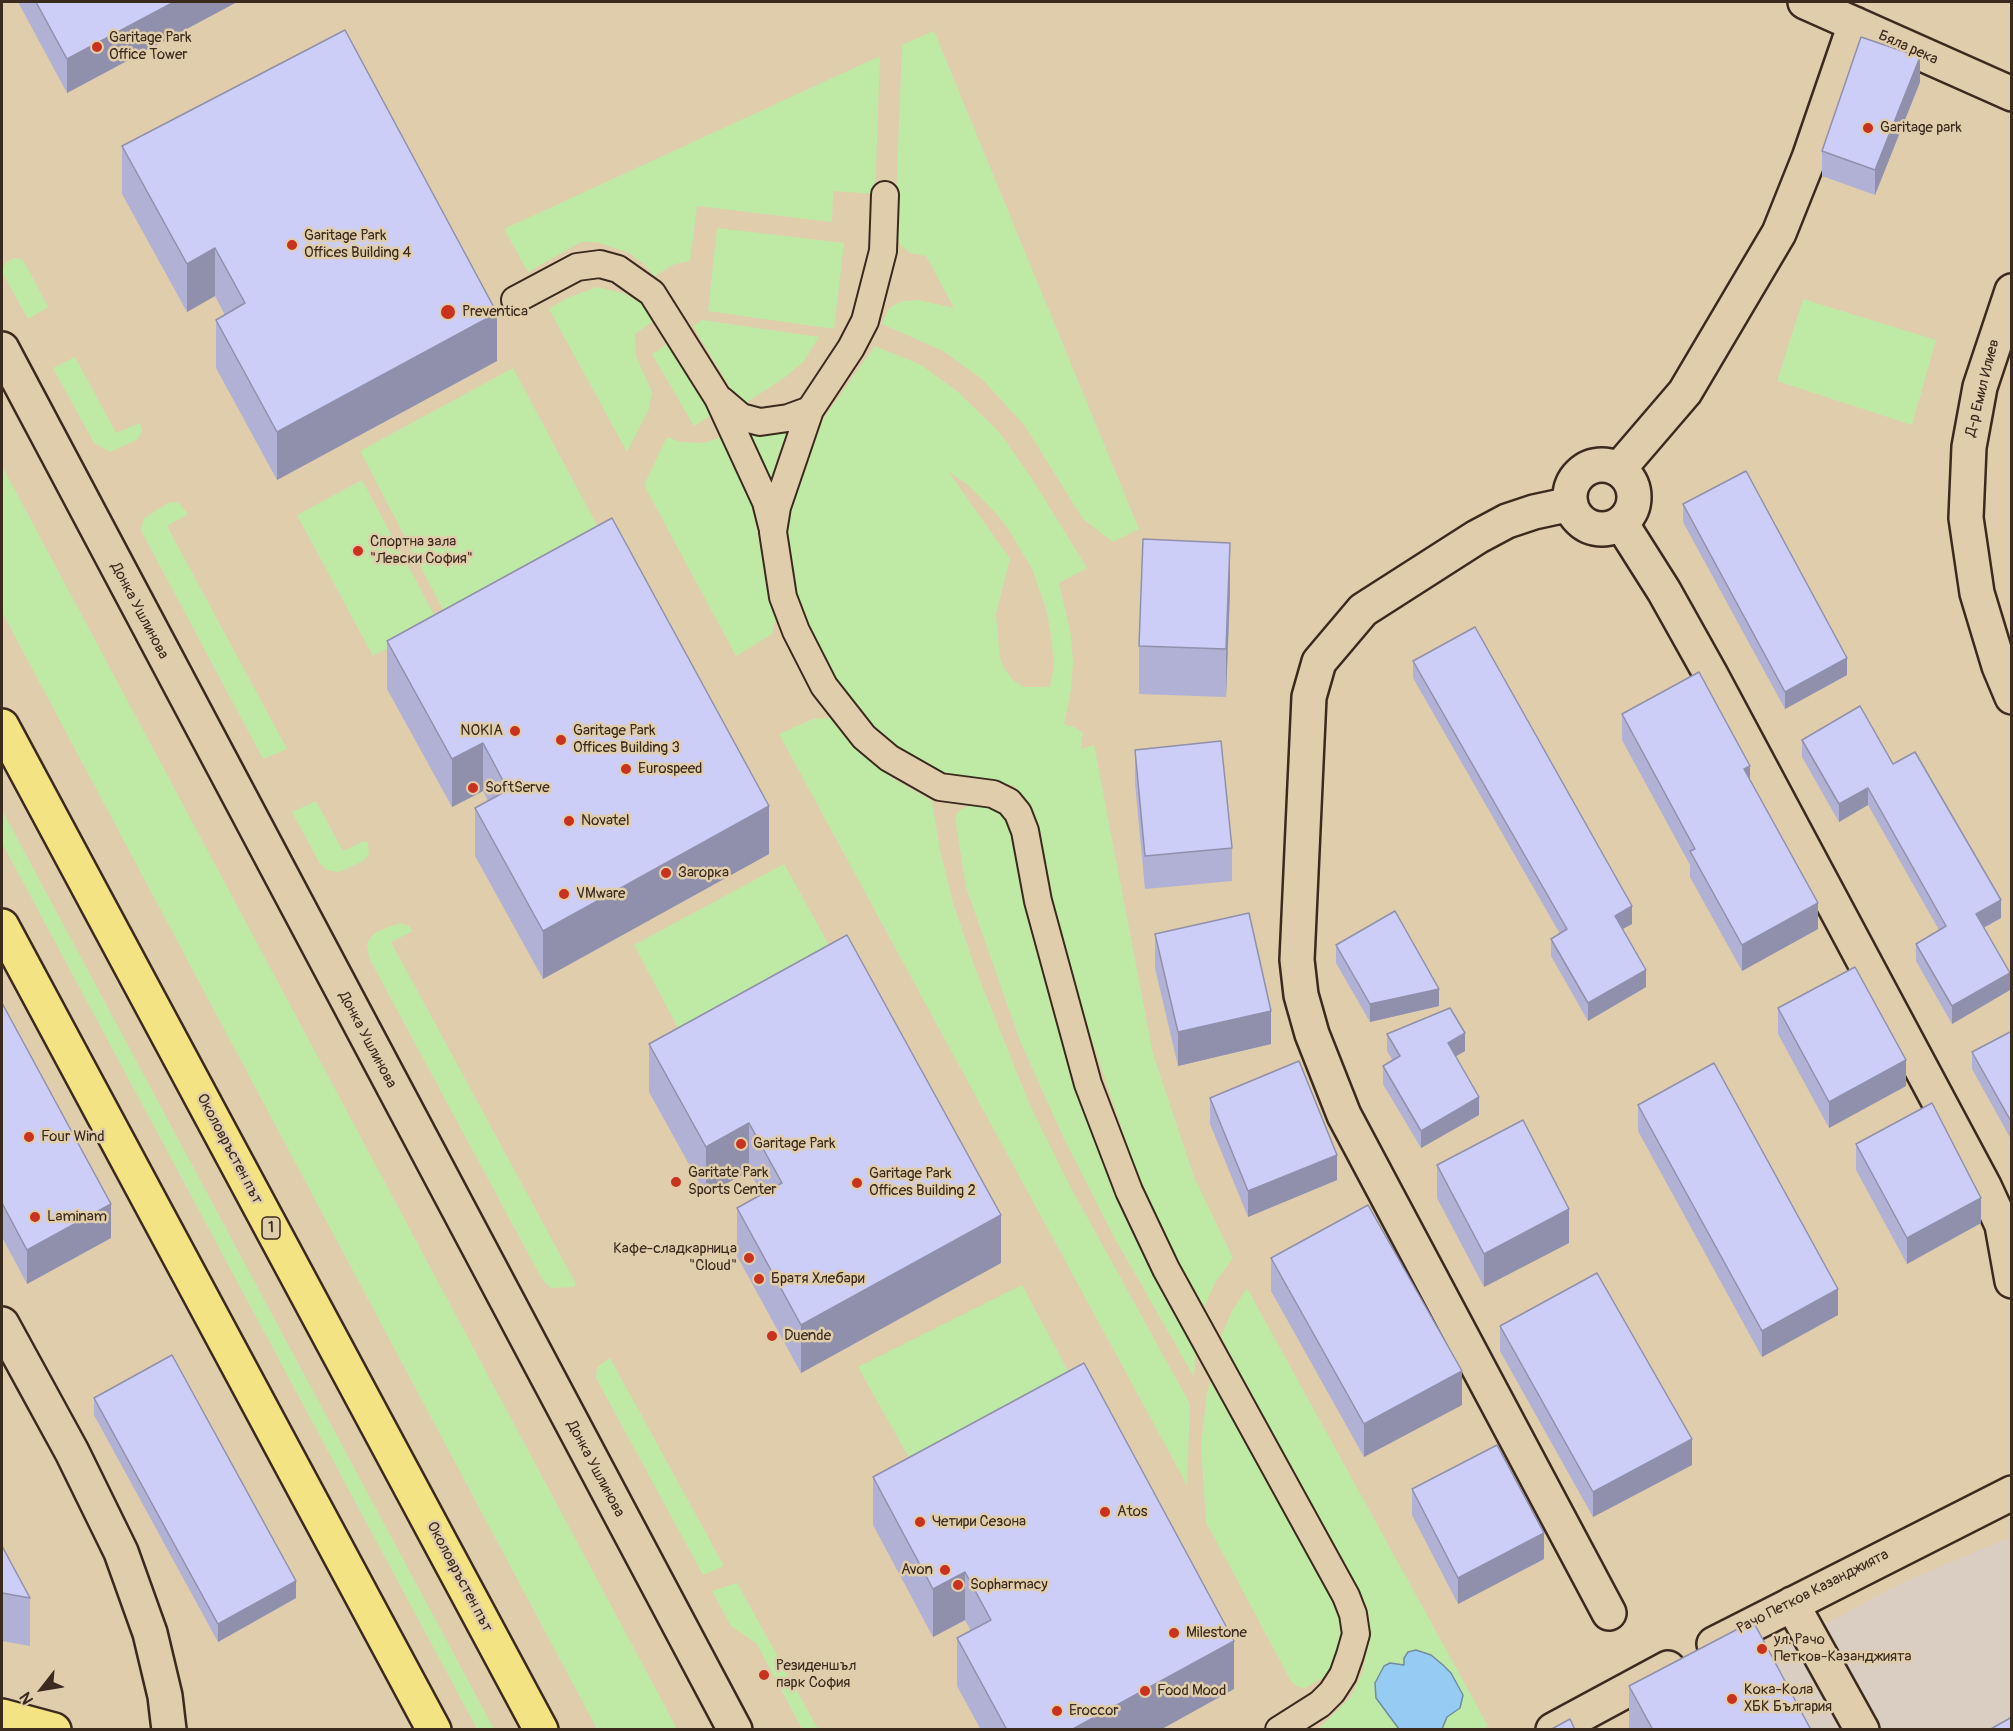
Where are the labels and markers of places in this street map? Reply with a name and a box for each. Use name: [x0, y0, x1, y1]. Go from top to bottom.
place label: Garitage Park Office Tower: [109, 29, 191, 64]
marker: Garitage Park Office Tower: [90, 40, 104, 54]
place label: Garitage park: [1880, 119, 1962, 137]
marker: Garitage park: [1861, 121, 1875, 135]
place label: Garitage Park Offices Building 4: [304, 227, 411, 262]
marker: Garitage Park Offices Building 4: [285, 238, 299, 252]
marker: Preventica: [439, 303, 457, 321]
place label: Preventica: [462, 303, 528, 321]
place label: Спортна зала "Левски София": [370, 533, 473, 568]
marker: Спортна зала "Левски София": [351, 544, 365, 558]
place label: NOKIA: [460, 722, 503, 740]
place label: Garitage Park Offices Building 3: [573, 722, 680, 757]
marker: NOKIA: [508, 724, 522, 738]
marker: Garitage Park Offices Building 3: [554, 733, 568, 747]
place label: Eurospeed: [638, 760, 702, 778]
marker: Eurospeed: [619, 762, 633, 776]
place label: SoftServe: [485, 779, 550, 797]
marker: SoftServe: [466, 781, 480, 795]
place label: Novatel: [581, 812, 629, 830]
marker: Novatel: [562, 814, 576, 828]
place label: Загорка: [678, 864, 729, 882]
marker: Загорка: [659, 866, 673, 880]
place label: VMware: [576, 885, 625, 903]
marker: VMware: [557, 887, 571, 901]
place label: Four Wind: [41, 1128, 105, 1146]
marker: Four Wind: [22, 1130, 36, 1144]
place label: Garitage Park: [753, 1135, 835, 1153]
marker: Garitage Park: [734, 1137, 748, 1151]
place label: Garitate Park Sports Center: [688, 1164, 777, 1199]
place label: Garitage Park Offices Building 2: [869, 1165, 976, 1200]
marker: Garitate Park Sports Center: [669, 1175, 683, 1189]
marker: Garitage Park Offices Building 2: [850, 1176, 864, 1190]
place label: Laminam: [47, 1208, 107, 1226]
marker: Laminam: [28, 1210, 42, 1224]
place label: Кафе-сладкарница "Cloud": [613, 1240, 737, 1275]
marker: Кафе-сладкарница "Cloud": [742, 1251, 756, 1265]
place label: Братя Хлебари: [771, 1270, 865, 1288]
marker: Братя Хлебари: [752, 1272, 766, 1286]
place label: Duende: [784, 1327, 831, 1345]
marker: Duende: [765, 1329, 779, 1343]
place label: Atos: [1117, 1503, 1148, 1521]
marker: Atos: [1098, 1505, 1112, 1519]
place label: Четири Сезона: [932, 1513, 1026, 1531]
marker: Четири Сезона: [913, 1515, 927, 1529]
place label: Avon: [901, 1561, 933, 1579]
marker: Avon: [938, 1563, 952, 1577]
place label: Sopharmacy: [970, 1576, 1048, 1594]
marker: Sopharmacy: [951, 1578, 965, 1592]
place label: Milestone: [1186, 1624, 1247, 1642]
marker: Milestone: [1167, 1626, 1181, 1640]
place label: ул. Рачо Петков-Казанджията: [1774, 1631, 1912, 1666]
marker: ул. Рачо Петков-Казанджията: [1755, 1642, 1769, 1656]
place label: Резиденшъл парк София: [776, 1657, 856, 1692]
marker: Резиденшъл парк София: [757, 1668, 771, 1682]
place label: Кока-Кола ХБК България: [1744, 1681, 1832, 1716]
place label: Food Mood: [1157, 1682, 1226, 1700]
marker: Food Mood: [1138, 1684, 1152, 1698]
marker: Кока-Кола ХБК България: [1725, 1692, 1739, 1706]
place label: Eroccor: [1069, 1702, 1119, 1720]
marker: Eroccor: [1050, 1704, 1064, 1718]

